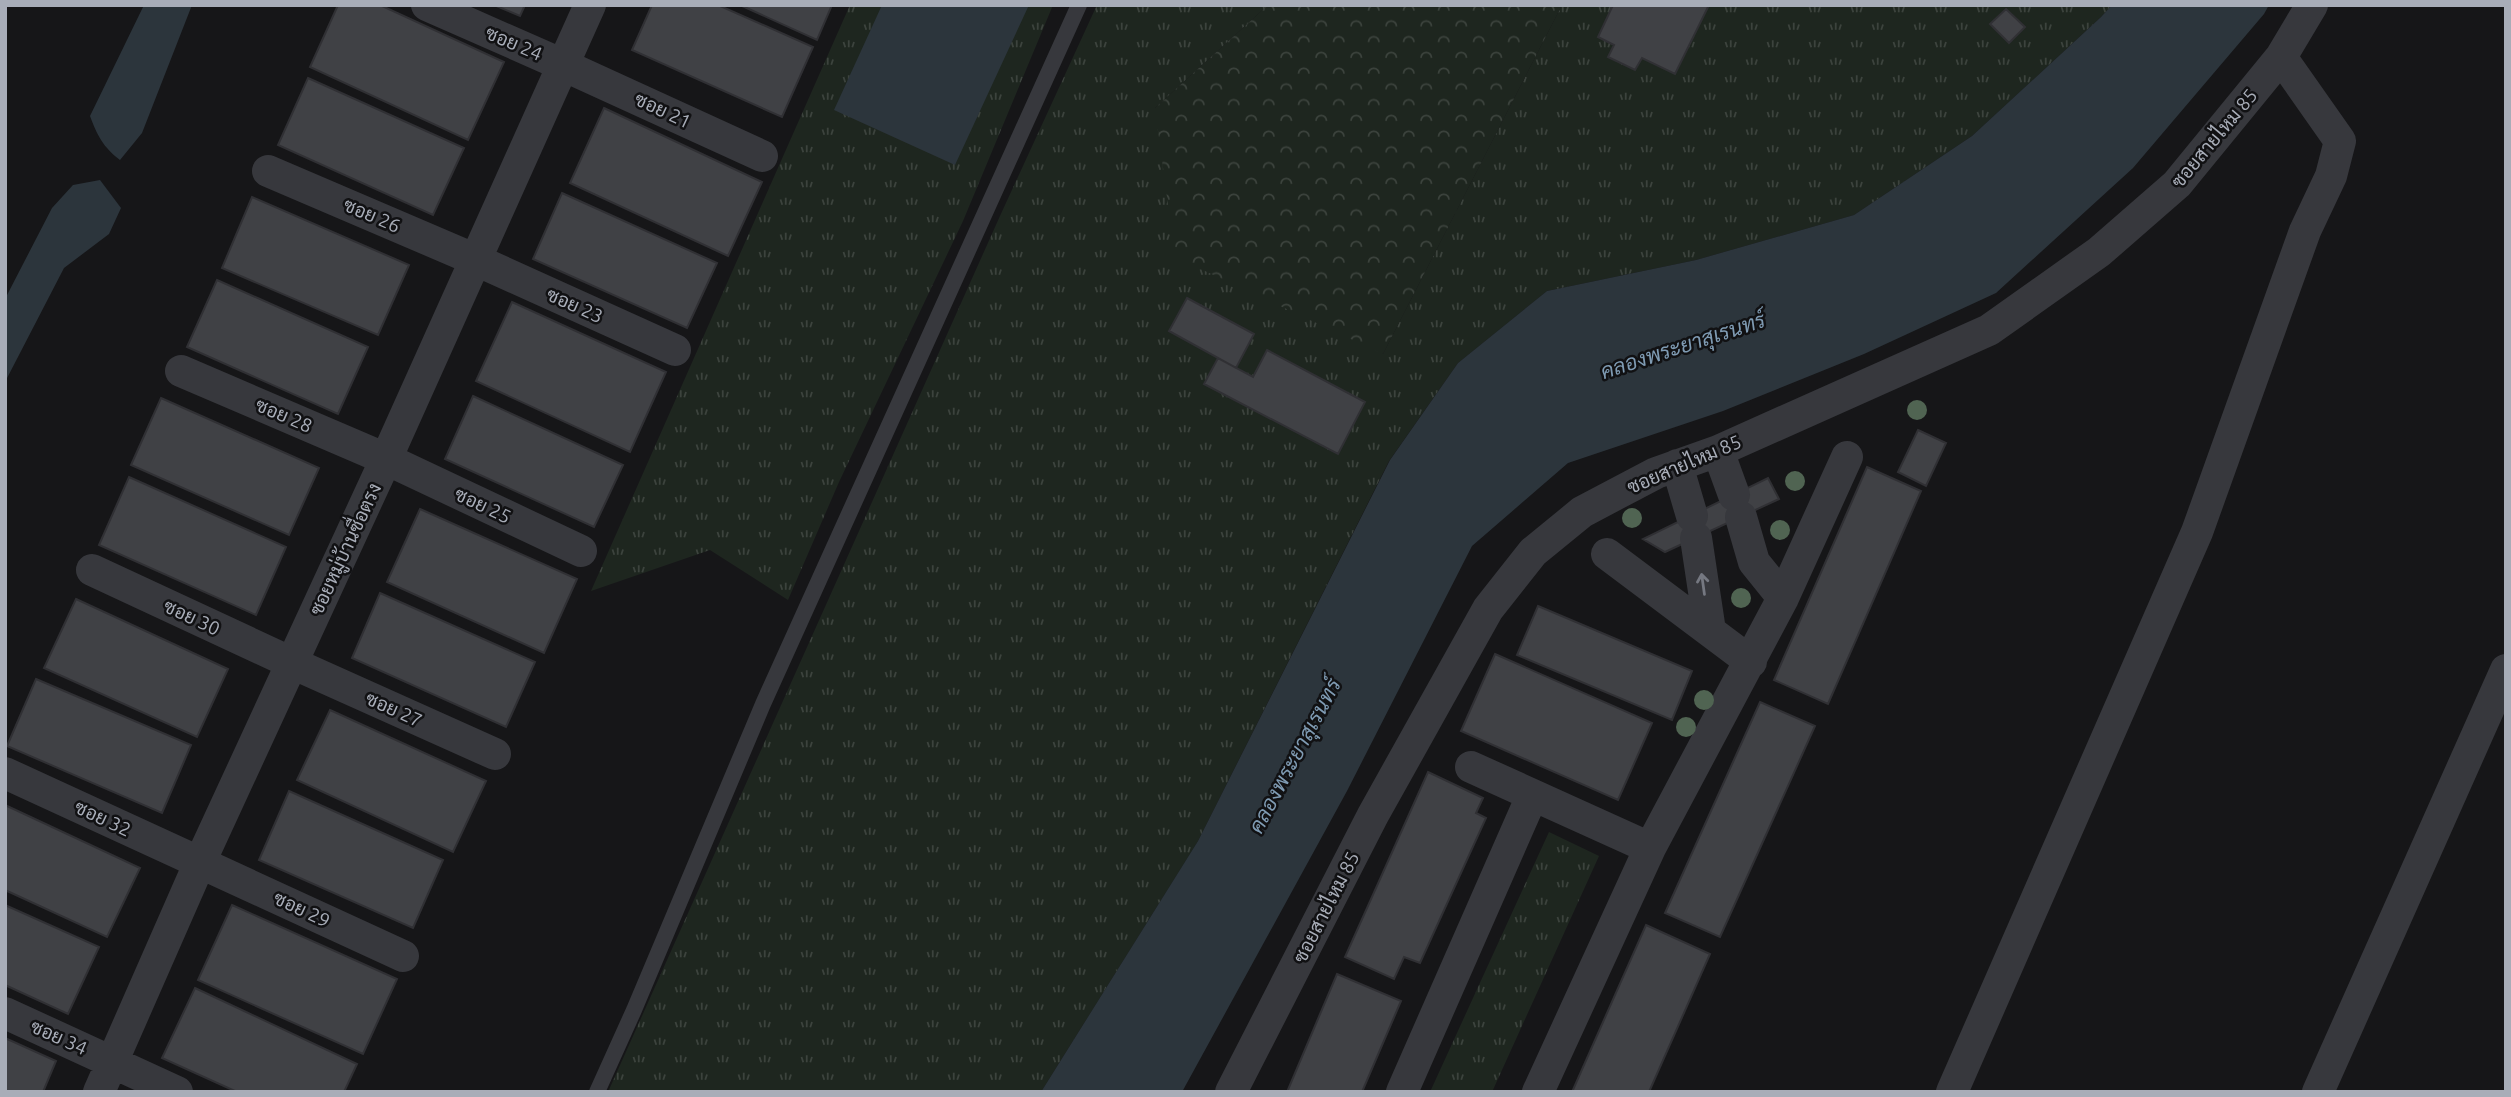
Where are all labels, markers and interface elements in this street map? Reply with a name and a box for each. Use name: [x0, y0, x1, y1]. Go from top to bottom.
street label: ซอย 24: [482, 21, 546, 65]
street label: ซอยสายไหม 85: [2166, 84, 2262, 192]
street label: ซอย 21: [631, 87, 695, 133]
street label: ซอย 26: [340, 193, 404, 237]
street label: ซอย 23: [543, 283, 607, 327]
water label: คลองพระยาสุเรนทร์: [1597, 305, 1772, 386]
street label: ซอย 28: [252, 393, 316, 437]
street label: ซอยสายไหม 85: [1623, 429, 1744, 498]
street label: ซอยหมู่บ้านซื่อตรง: [299, 477, 388, 620]
street label: ซอย 25: [451, 482, 515, 528]
one-way arrow: [1696, 573, 1709, 596]
street label: ซอย 30: [160, 594, 224, 640]
water label: คลองพระยาสุเรนทร์: [1242, 671, 1349, 838]
street label: ซอย 27: [362, 687, 426, 731]
street label: ซอย 32: [71, 795, 135, 841]
street label: ซอยสายไหม 85: [1288, 847, 1363, 966]
street label: ซอย 29: [270, 886, 334, 932]
street label: ซอย 34: [27, 1015, 91, 1059]

